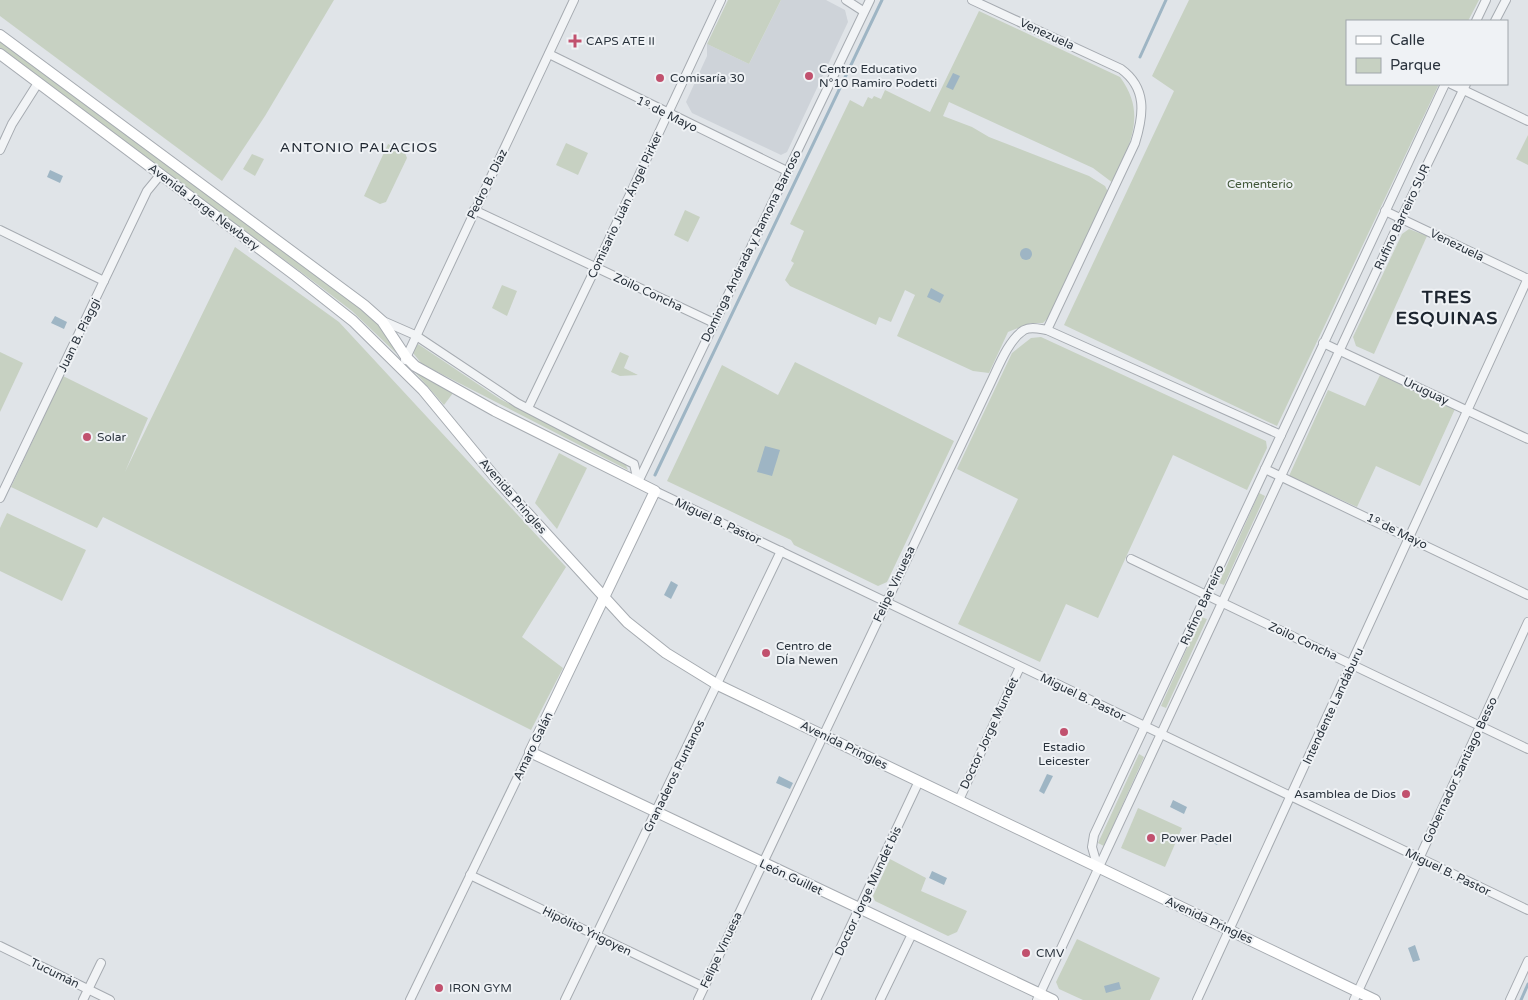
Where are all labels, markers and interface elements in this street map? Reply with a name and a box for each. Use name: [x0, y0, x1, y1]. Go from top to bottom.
street label: Venezuela: [1018, 15, 1076, 53]
legend: [1346, 20, 1508, 85]
text: Calle: [1390, 31, 1425, 49]
marker: CAPS ATE II: [568, 34, 582, 48]
place label: CAPS ATE II: [586, 34, 655, 48]
text: Parque: [1390, 56, 1441, 74]
place label: Centro Educativo N°10 Ramiro Podetti: [819, 62, 937, 90]
marker: Centro Educativo N°10 Ramiro Podetti: [803, 70, 815, 82]
place label: Comisaría 30: [670, 71, 745, 85]
marker: Comisaría 30: [654, 72, 666, 84]
street label: 1º de Mayo: [634, 93, 700, 135]
street label: Comisario Juán Ángel Pirker: [585, 129, 665, 280]
district label: ANTONIO PALACIOS: [280, 139, 438, 156]
street label: Pedro B. Díaz: [464, 147, 510, 221]
street label: Dominga Andrada y Ramona Barroso: [698, 148, 804, 344]
street label: Avenida Jorge Newbery: [146, 161, 263, 254]
street label: Rufino Barreiro SUR: [1371, 162, 1433, 272]
park label: Cementerio: [1227, 177, 1293, 191]
street label: Venezuela: [1428, 226, 1486, 264]
street label: Zoilo Concha: [611, 270, 685, 314]
district label: TRES ESQUINAS: [1396, 286, 1498, 329]
street label: Juan B. Piaggi: [55, 296, 103, 374]
street label: Uruguay: [1401, 374, 1452, 408]
place label: Solar: [97, 430, 126, 444]
marker: Solar: [81, 431, 93, 443]
street label: Avenida Pringles: [476, 455, 550, 537]
street label: Miguel B. Pastor: [673, 495, 764, 547]
street label: 1º de Mayo: [1364, 510, 1430, 552]
street label: Felipe Vinuesa: [870, 544, 918, 624]
street label: Rufino Barreiro: [1177, 563, 1227, 647]
street label: Zoilo Concha: [1266, 619, 1340, 663]
place label: Centro de DÍa Newen: [776, 639, 838, 667]
street label: Intendente Landáburu: [1300, 645, 1366, 767]
marker: Centro de DÍa Newen: [760, 647, 772, 659]
street label: Miguel B. Pastor: [1038, 670, 1128, 724]
street label: Doctor Jorge Mundet: [957, 674, 1021, 791]
street label: Gobernador Santiago Besso: [1420, 695, 1500, 845]
street label: Amaro Galán: [510, 710, 556, 782]
street label: Granaderos Puntanos: [641, 717, 707, 835]
street label: Avenida Pringles: [798, 718, 890, 772]
marker: Estadio Leicester: [1058, 726, 1070, 738]
place label: Estadio Leicester: [1038, 740, 1090, 768]
place label: Asamblea de Dios: [1294, 787, 1396, 801]
marker: Asamblea de Dios: [1400, 788, 1412, 800]
street label: Doctor Jorge Mundet bis: [832, 824, 904, 958]
place label: Power Padel: [1161, 831, 1232, 845]
marker: Power Padel: [1145, 832, 1157, 844]
street label: Miguel B. Pastor: [1403, 845, 1493, 899]
street label: León Guillet: [757, 856, 825, 898]
street label: Avenida Pringles: [1163, 894, 1255, 947]
street label: Hipólito Yrigoyen: [540, 903, 634, 959]
street label: Felipe Vinuesa: [697, 910, 745, 990]
place label: CMV: [1036, 946, 1065, 960]
marker: CMV: [1020, 947, 1032, 959]
street label: Tucumán: [28, 955, 82, 991]
place label: IRON GYM: [449, 981, 512, 995]
marker: IRON GYM: [433, 982, 445, 994]

